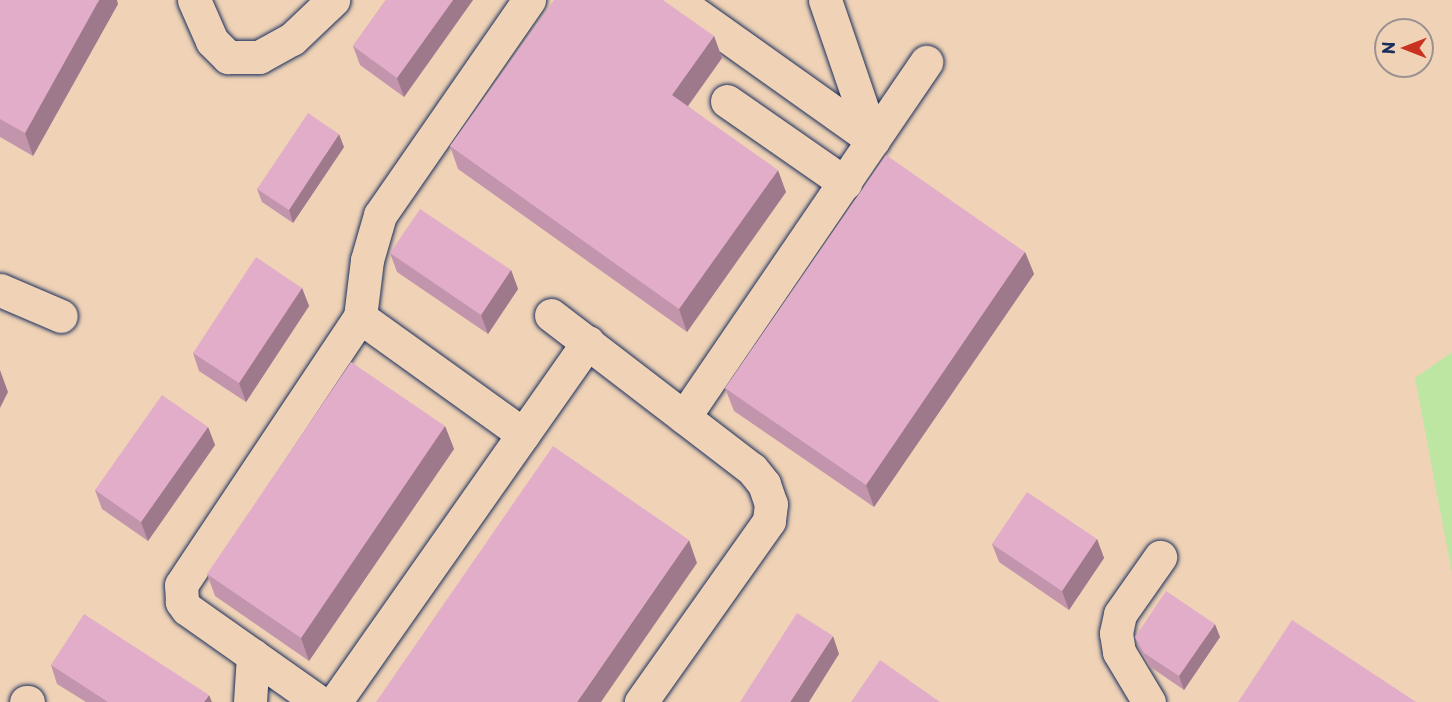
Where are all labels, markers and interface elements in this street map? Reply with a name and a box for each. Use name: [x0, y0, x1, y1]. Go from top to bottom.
north arrow: [1374, 18, 1434, 78]
text: N: [1376, 42, 1400, 54]

